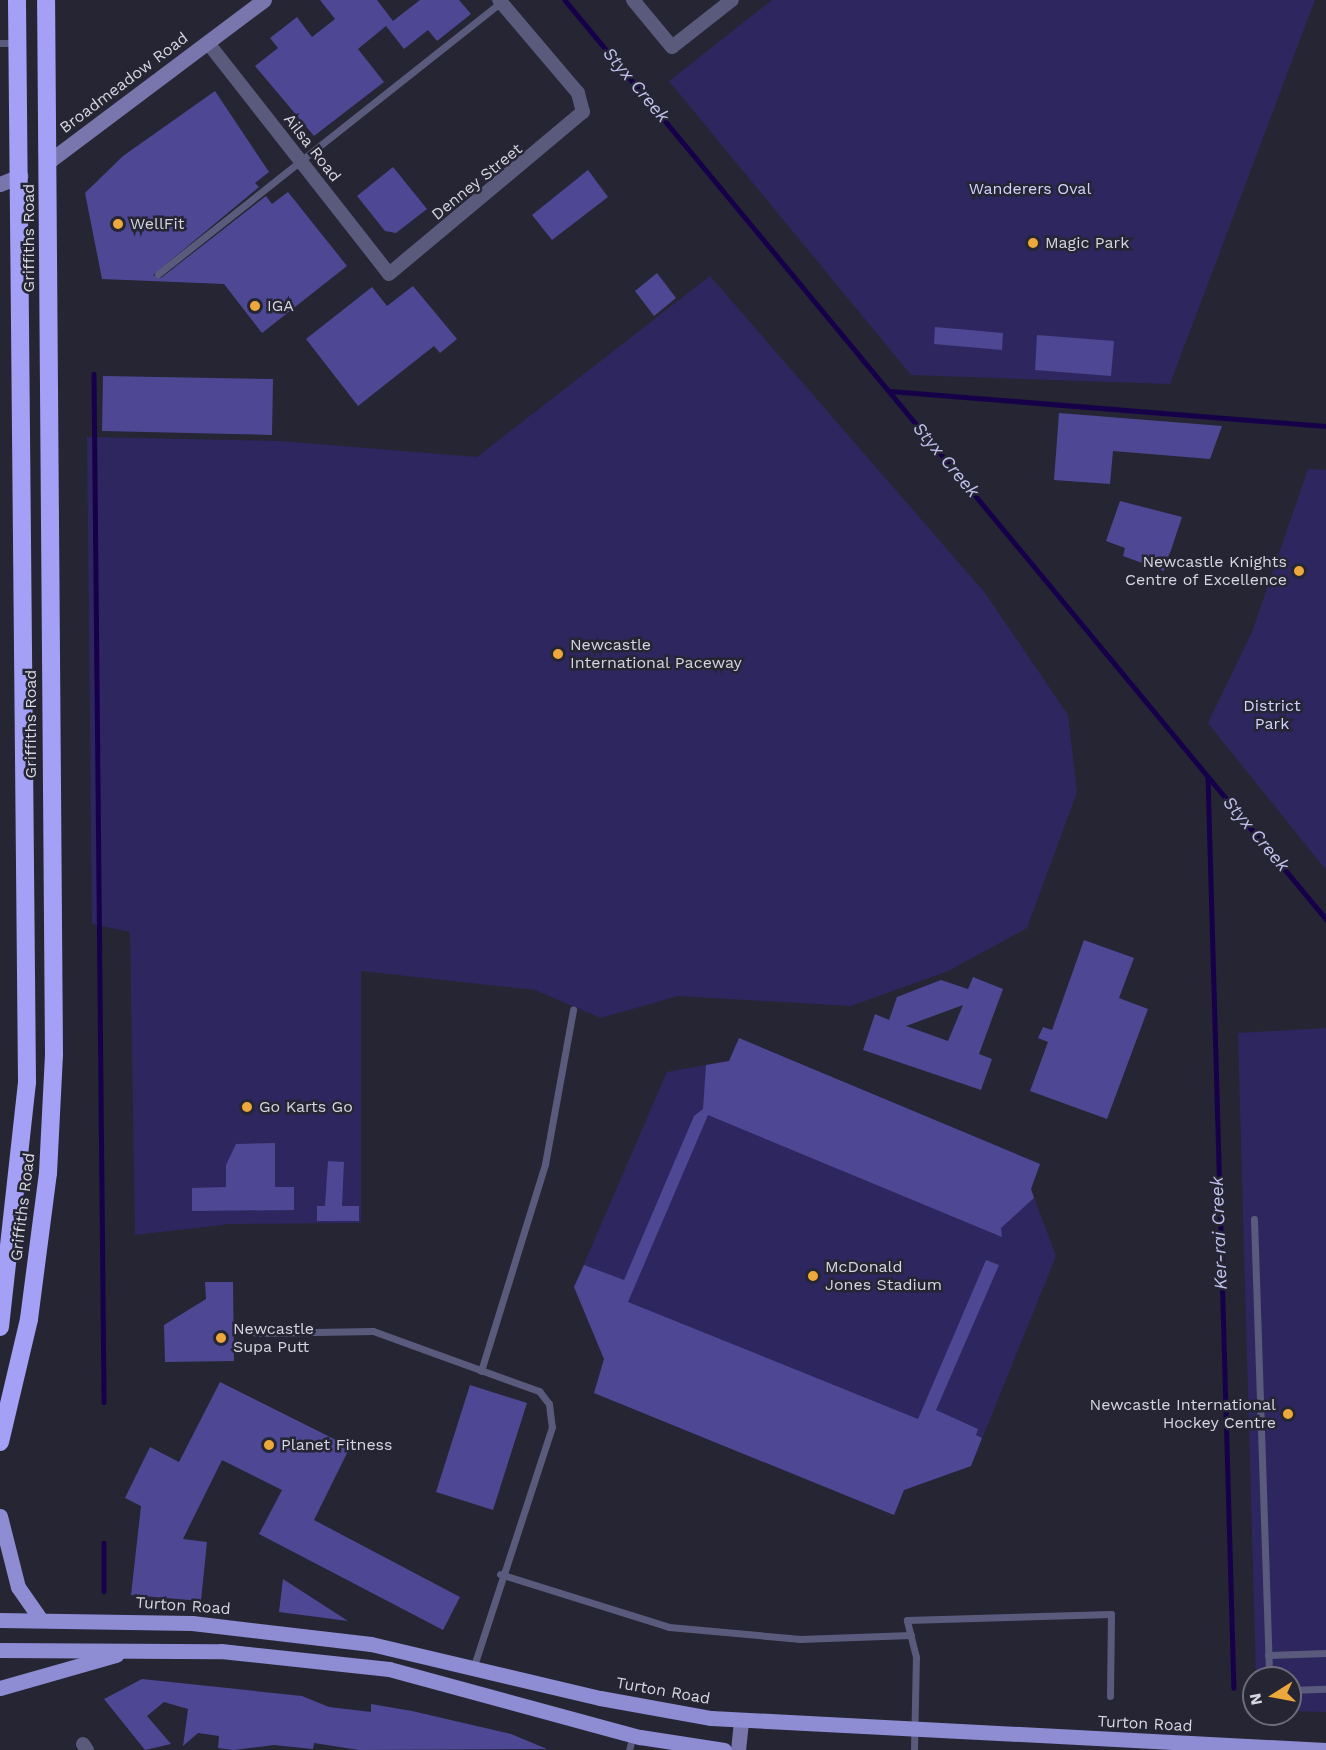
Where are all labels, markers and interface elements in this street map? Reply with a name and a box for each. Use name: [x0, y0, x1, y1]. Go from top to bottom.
street label: Broadmeadow Road: [56, 28, 192, 138]
water label: Styx Creek: [598, 43, 674, 127]
street label: Ailsa Road: [279, 110, 345, 186]
street label: Denney Street: [428, 140, 526, 224]
park label: Wanderers Oval: [969, 179, 1091, 199]
street label: Griffiths Road: [19, 184, 39, 292]
place label: WellFit: [130, 214, 185, 234]
marker: WellFit: [111, 217, 125, 231]
place label: Magic Park: [1045, 233, 1129, 253]
marker: Magic Park: [1026, 236, 1040, 250]
place label: IGA: [267, 296, 294, 316]
marker: IGA: [248, 299, 262, 313]
water label: Styx Creek: [908, 418, 984, 502]
place label: Newcastle Knights Centre of Excellence: [1124, 552, 1287, 590]
marker: Newcastle Knights Centre of Excellence: [1292, 564, 1306, 578]
place label: Newcastle International Paceway: [570, 635, 742, 673]
marker: Newcastle International Paceway: [551, 647, 565, 661]
street label: Griffiths Road: [21, 670, 41, 778]
park label: District Park: [1243, 696, 1301, 734]
water label: Styx Creek: [1218, 792, 1294, 876]
place label: Go Karts Go: [259, 1097, 353, 1117]
marker: Go Karts Go: [240, 1100, 254, 1114]
street label: Griffiths Road: [7, 1152, 39, 1262]
water label: Ker-rai Creek: [1206, 1176, 1232, 1290]
place label: McDonald Jones Stadium: [825, 1257, 942, 1295]
marker: McDonald Jones Stadium: [806, 1269, 820, 1283]
place label: Newcastle Supa Putt: [233, 1319, 314, 1357]
marker: Newcastle Supa Putt: [214, 1331, 228, 1345]
place label: Newcastle International Hockey Centre: [1090, 1395, 1276, 1433]
marker: Newcastle International Hockey Centre: [1281, 1407, 1295, 1421]
place label: Planet Fitness: [281, 1435, 392, 1455]
marker: Planet Fitness: [262, 1438, 276, 1452]
street label: Turton Road: [135, 1593, 231, 1619]
north arrow: [1242, 1666, 1302, 1726]
street label: Turton Road: [614, 1673, 712, 1709]
text: N: [1245, 1692, 1266, 1707]
street label: Turton Road: [1097, 1712, 1193, 1736]

